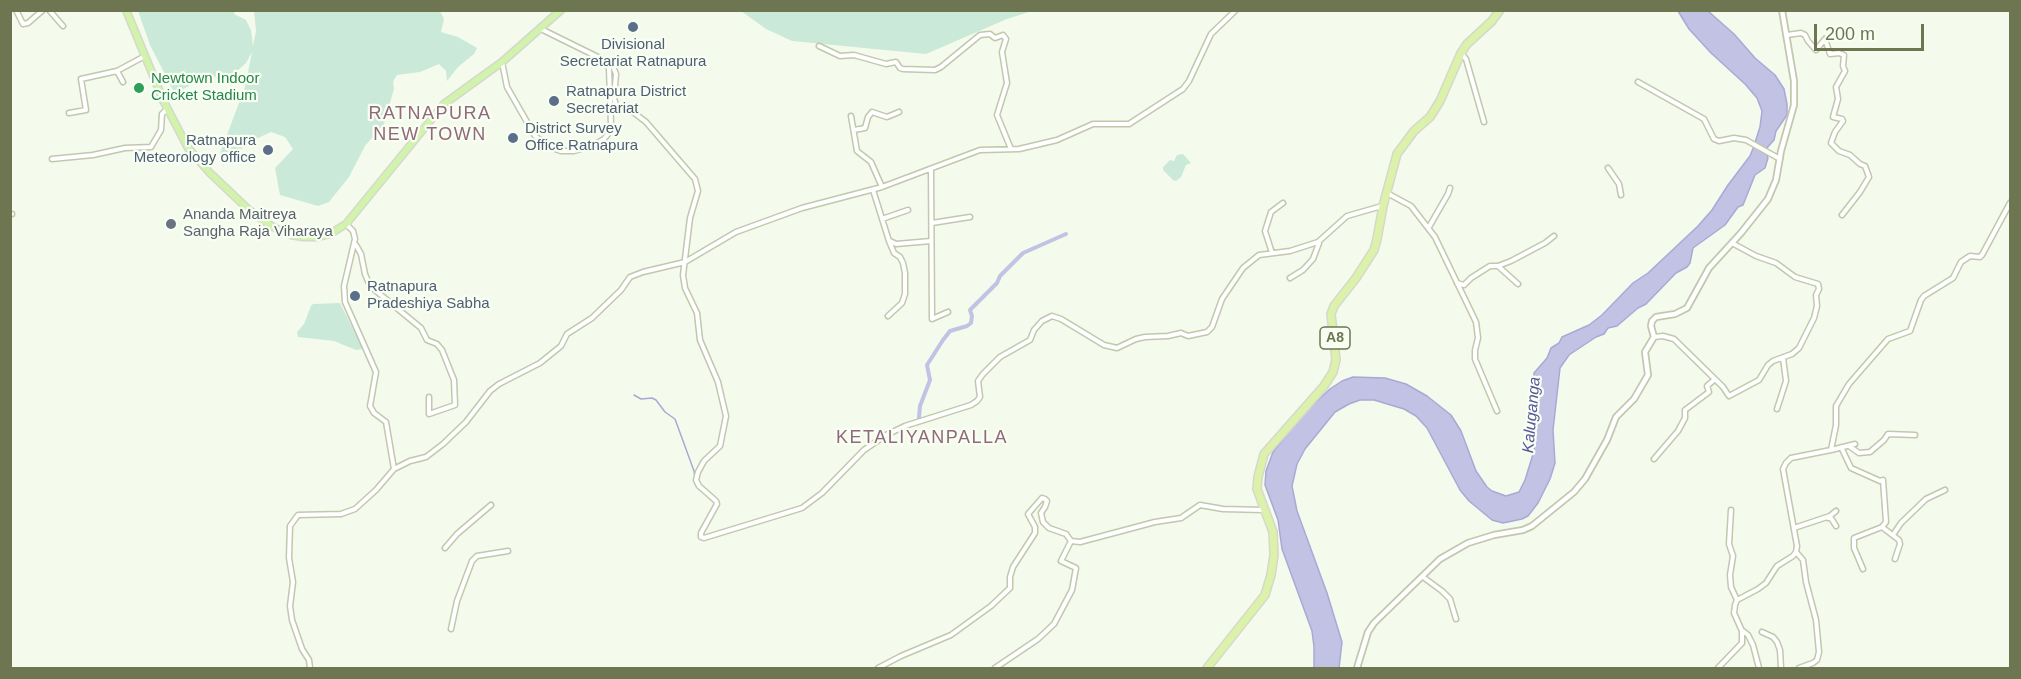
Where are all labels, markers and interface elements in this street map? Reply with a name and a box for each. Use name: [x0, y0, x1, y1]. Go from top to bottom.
scale bar: [1817, 12, 1926, 50]
marker: Divisional Secretariat Ratnapura: [626, 20, 640, 34]
text: 200 m: [1825, 24, 1875, 44]
place label: Divisional Secretariat Ratnapura: [560, 36, 706, 71]
place label: Newtown Indoor Cricket Stadium: [151, 70, 259, 105]
marker: Newtown Indoor Cricket Stadium: [132, 81, 146, 95]
place label: Ratnapura District Secretariat: [566, 83, 686, 118]
marker: Ratnapura District Secretariat: [547, 94, 561, 108]
district label: RATNAPURA NEW TOWN: [368, 103, 492, 146]
place label: District Survey Office Ratnapura: [525, 120, 638, 155]
marker: District Survey Office Ratnapura: [506, 131, 520, 145]
place label: Ratnapura Meteorology office: [134, 132, 256, 167]
marker: Ratnapura Meteorology office: [261, 143, 275, 157]
place label: Ananda Maitreya Sangha Raja Viharaya: [183, 206, 333, 241]
marker: Ananda Maitreya Sangha Raja Viharaya: [164, 217, 178, 231]
place label: Ratnapura Pradeshiya Sabha: [367, 278, 490, 313]
marker: Ratnapura Pradeshiya Sabha: [348, 289, 362, 303]
road number: A8: [1320, 327, 1350, 349]
water label: Kaluganga: [1519, 376, 1545, 454]
district label: KETALIYANPALLA: [836, 427, 1008, 449]

